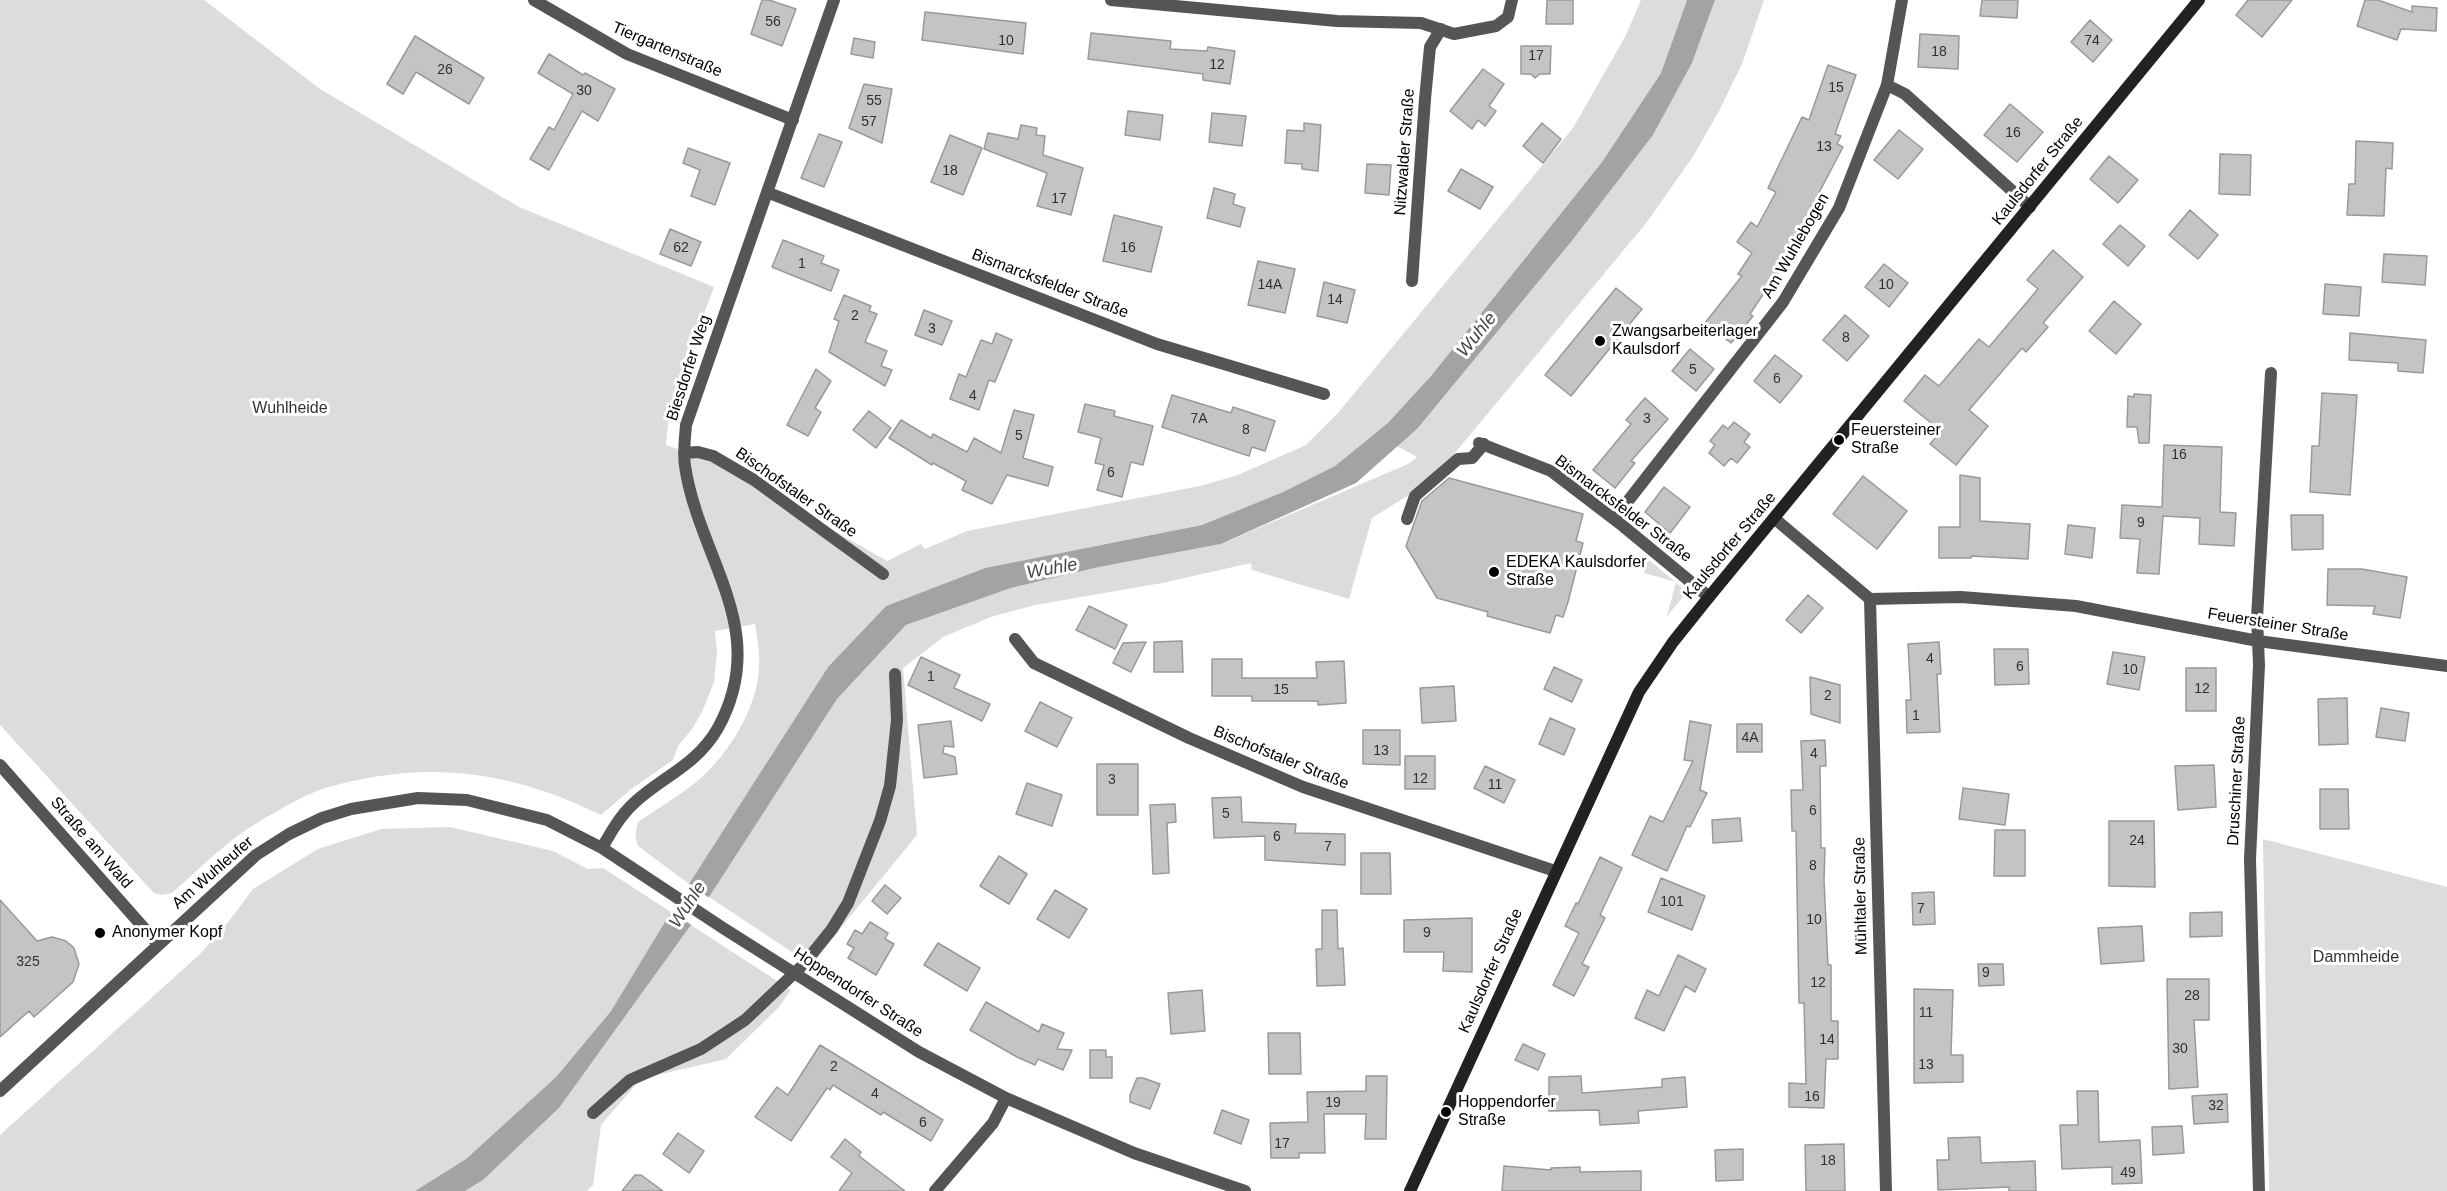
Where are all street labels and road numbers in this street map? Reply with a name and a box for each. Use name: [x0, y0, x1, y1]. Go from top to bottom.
street label: Tiergartenstraße: [609, 18, 725, 82]
street label: Nitzwalder Straße: [1391, 88, 1419, 216]
street label: Kaulsdorfer Straße: [1988, 113, 2088, 229]
street label: Am Wuhlebogen: [1758, 190, 1834, 302]
street label: Bismarcksfelder Straße: [969, 245, 1131, 323]
street label: Biesdorfer Weg: [663, 313, 715, 423]
street label: Bischofstaler Straße: [731, 444, 861, 542]
street label: Bismarcksfelder Straße: [1551, 451, 1695, 567]
street label: Kaulsdorfer Straße: [1679, 488, 1781, 604]
street label: Feuersteiner Straße: [2206, 604, 2350, 646]
street label: Druschiner Straße: [2224, 716, 2250, 846]
street label: Bischofstaler Straße: [1211, 722, 1351, 794]
street label: Straße am Wald: [46, 793, 136, 893]
street label: Am Wuhleufer: [169, 833, 257, 913]
street label: Mühltaler Straße: [1850, 837, 1872, 955]
street label: Kaulsdorfer Straße: [1455, 906, 1527, 1036]
street label: Hoppendorfer Straße: [790, 944, 926, 1042]

